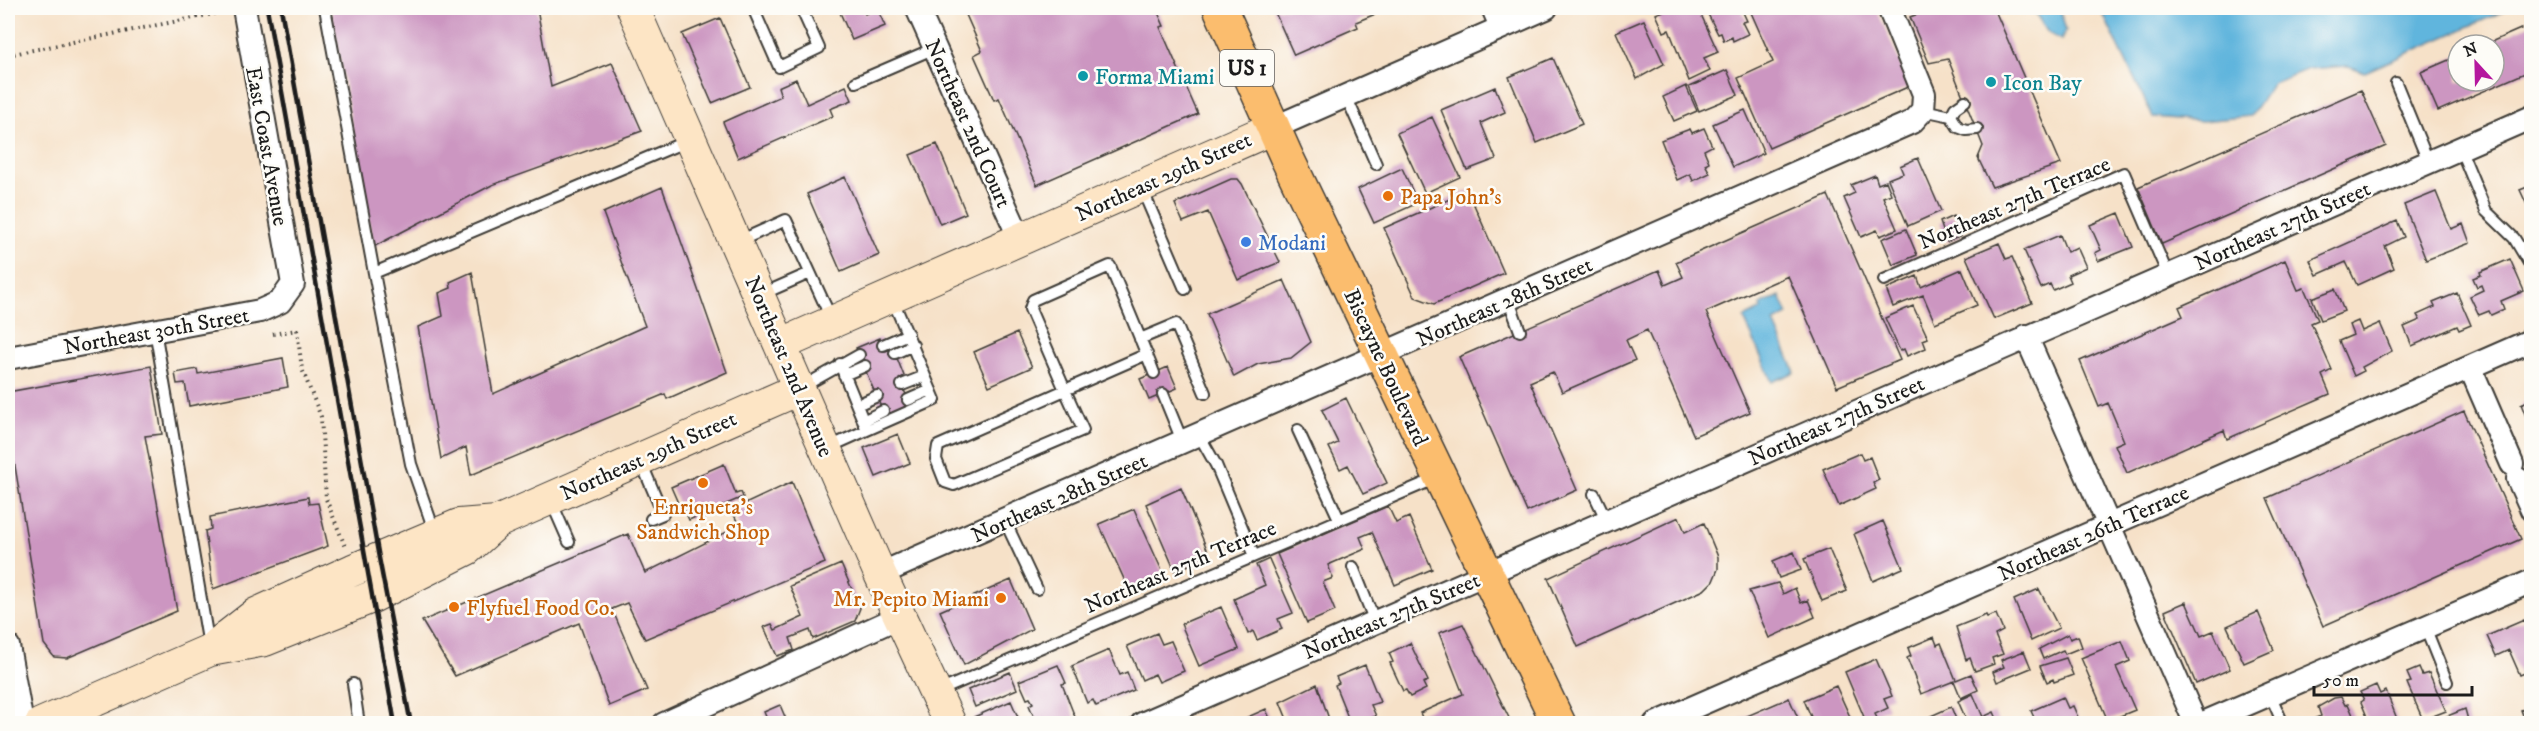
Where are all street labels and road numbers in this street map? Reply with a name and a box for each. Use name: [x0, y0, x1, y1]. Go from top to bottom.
street label: Northeast 2nd Court: [918, 35, 1017, 212]
road number: US 1: [1220, 50, 1274, 86]
street label: East Coast Avenue: [239, 65, 294, 228]
street label: Northeast 29th Street: [1072, 126, 1256, 228]
street label: Northeast 27th Terrace: [1915, 151, 2114, 256]
street label: Northeast 27th Street: [2190, 175, 2375, 277]
street label: Northeast 28th Street: [1412, 251, 1597, 353]
street label: Northeast 2nd Avenue: [738, 272, 839, 461]
street label: Biscayne Boulevard: [1337, 285, 1434, 450]
street label: Northeast 30th Street: [61, 302, 251, 361]
street label: Northeast 27th Street: [1744, 370, 1929, 472]
street label: Northeast 29th Street: [557, 405, 741, 507]
street label: Northeast 28th Street: [967, 447, 1152, 549]
street label: Northeast 26th Terrace: [1994, 479, 2193, 588]
street label: Northeast 27th Terrace: [1081, 515, 1280, 620]
street label: Northeast 27th Street: [1299, 567, 1484, 666]

